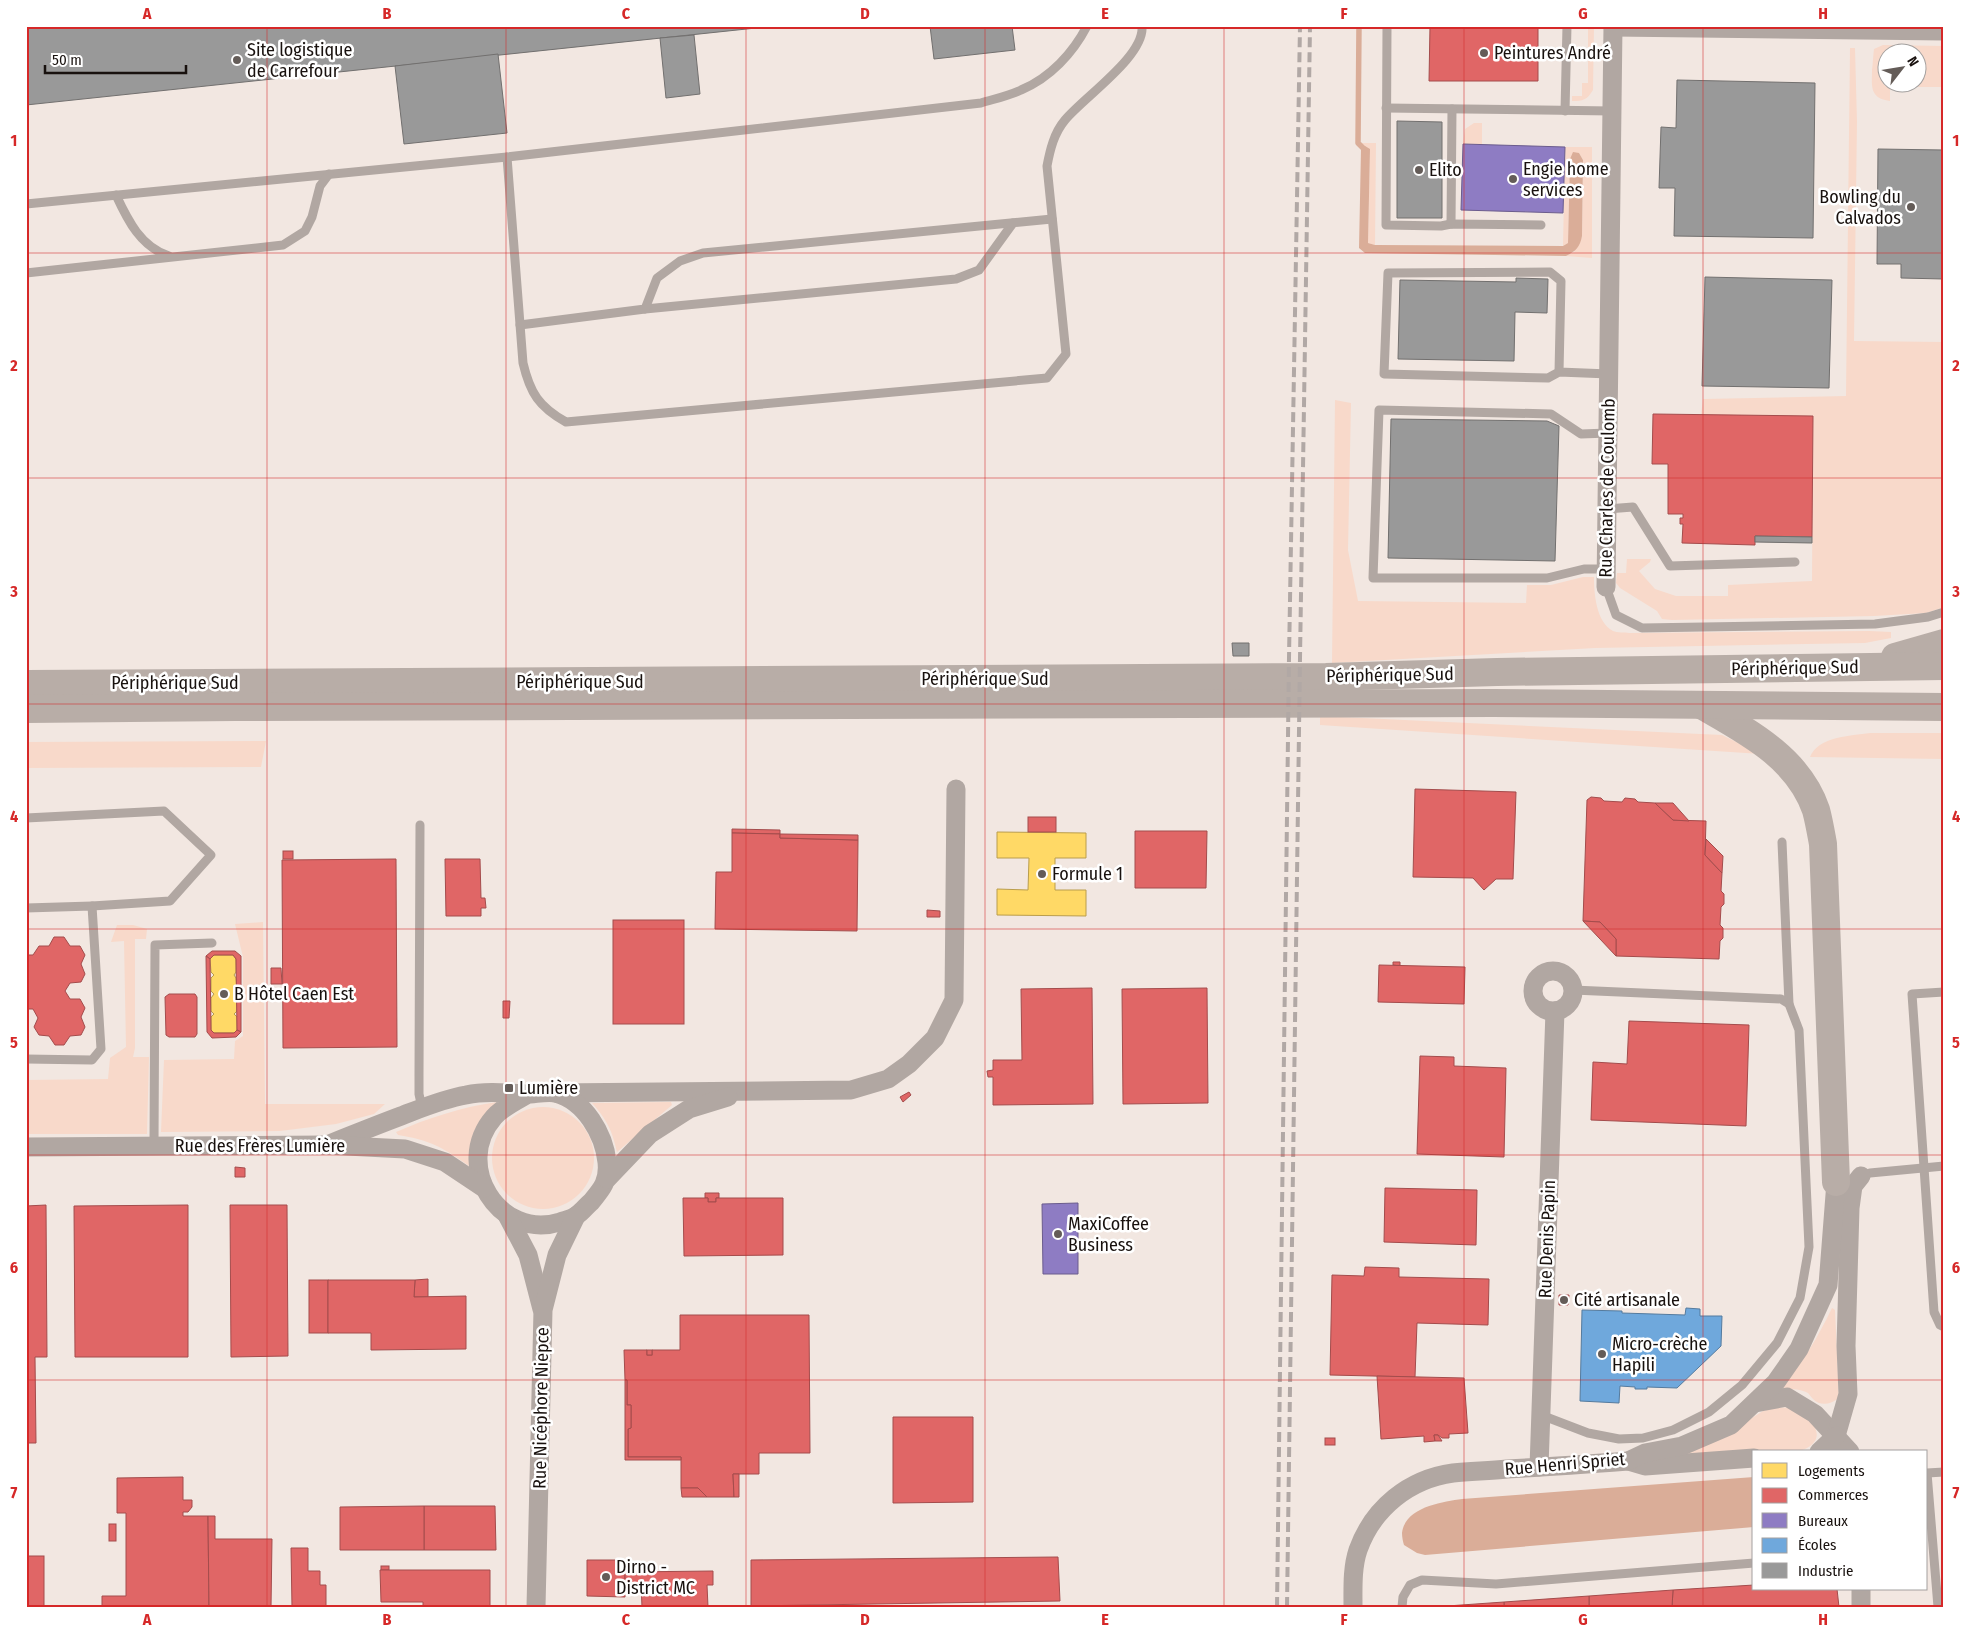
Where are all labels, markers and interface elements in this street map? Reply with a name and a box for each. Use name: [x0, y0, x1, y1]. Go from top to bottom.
text: A: [142, 4, 152, 23]
text: B: [383, 4, 392, 23]
text: C: [622, 4, 631, 23]
text: D: [860, 4, 870, 23]
text: E: [1101, 4, 1109, 23]
text: F: [1340, 4, 1348, 23]
text: G: [1578, 4, 1588, 23]
text: H: [1818, 4, 1828, 23]
place label: Site logistique de Carrefour: [247, 39, 352, 82]
scale bar: [45, 42, 186, 74]
place label: Peintures André: [1494, 42, 1611, 64]
north arrow: [1878, 42, 1928, 92]
marker: Peintures André: [1478, 47, 1490, 59]
text: 50 m: [52, 51, 82, 69]
marker: Site logistique de Carrefour: [231, 54, 243, 66]
text: N: [1903, 54, 1922, 70]
text: 1: [11, 131, 17, 150]
text: 1: [1953, 131, 1959, 150]
place label: Engie home services: [1523, 158, 1609, 201]
place label: Elito: [1429, 159, 1462, 181]
marker: Elito: [1413, 164, 1425, 176]
marker: Engie home services: [1507, 173, 1519, 185]
place label: Bowling du Calvados: [1819, 186, 1901, 229]
marker: Bowling du Calvados: [1905, 201, 1917, 213]
text: 2: [9, 356, 18, 375]
text: 2: [1951, 356, 1960, 375]
street label: Rue Charles de Coulomb: [1594, 398, 1620, 578]
text: 3: [9, 582, 18, 601]
text: 3: [1951, 582, 1960, 601]
street label: Périphérique Sud: [1731, 656, 1859, 680]
street label: Périphérique Sud: [1326, 663, 1454, 687]
street label: Périphérique Sud: [921, 668, 1049, 690]
street label: Périphérique Sud: [516, 671, 644, 693]
street label: Périphérique Sud: [111, 672, 239, 694]
text: 4: [10, 807, 18, 826]
text: 4: [1952, 807, 1960, 826]
place label: Formule 1: [1052, 863, 1123, 885]
marker: Formule 1: [1036, 868, 1048, 880]
place label: B Hôtel Caen Est: [234, 983, 354, 1005]
marker: B Hôtel Caen Est: [218, 988, 230, 1000]
text: 5: [10, 1033, 18, 1052]
text: 5: [1952, 1033, 1960, 1052]
place label: Lumière: [519, 1077, 578, 1099]
marker: Lumière: [503, 1082, 515, 1094]
street label: Rue des Frères Lumière: [175, 1135, 345, 1157]
street label: Rue Denis Papin: [1534, 1179, 1560, 1299]
place label: MaxiCoffee Business: [1068, 1213, 1149, 1256]
marker: MaxiCoffee Business: [1052, 1228, 1064, 1240]
text: 6: [10, 1258, 18, 1277]
text: 6: [1952, 1258, 1960, 1277]
place label: Cité artisanale: [1574, 1289, 1680, 1311]
marker: Cité artisanale: [1558, 1294, 1570, 1306]
street label: Rue Nicéphore Niepce: [529, 1327, 553, 1489]
place label: Micro-crèche Hapili: [1612, 1333, 1707, 1376]
marker: Micro-crèche Hapili: [1596, 1348, 1608, 1360]
street label: Rue Henri Spriet: [1504, 1448, 1626, 1480]
legend: [1752, 1450, 1928, 1590]
text: Logements: [1798, 1462, 1865, 1480]
text: 7: [11, 1483, 18, 1502]
text: 7: [1953, 1483, 1960, 1502]
text: Commerces: [1798, 1486, 1868, 1504]
text: Bureaux: [1798, 1512, 1848, 1530]
text: Écoles: [1798, 1536, 1836, 1554]
place label: Dirno - District MC: [616, 1556, 695, 1599]
text: Industrie: [1798, 1562, 1853, 1580]
marker: Dirno - District MC: [600, 1571, 612, 1583]
text: A: [142, 1610, 152, 1629]
text: B: [383, 1610, 392, 1629]
text: C: [622, 1610, 631, 1629]
text: D: [860, 1610, 870, 1629]
text: E: [1101, 1610, 1109, 1629]
text: F: [1340, 1610, 1348, 1629]
text: G: [1578, 1610, 1588, 1629]
text: H: [1818, 1610, 1828, 1629]

